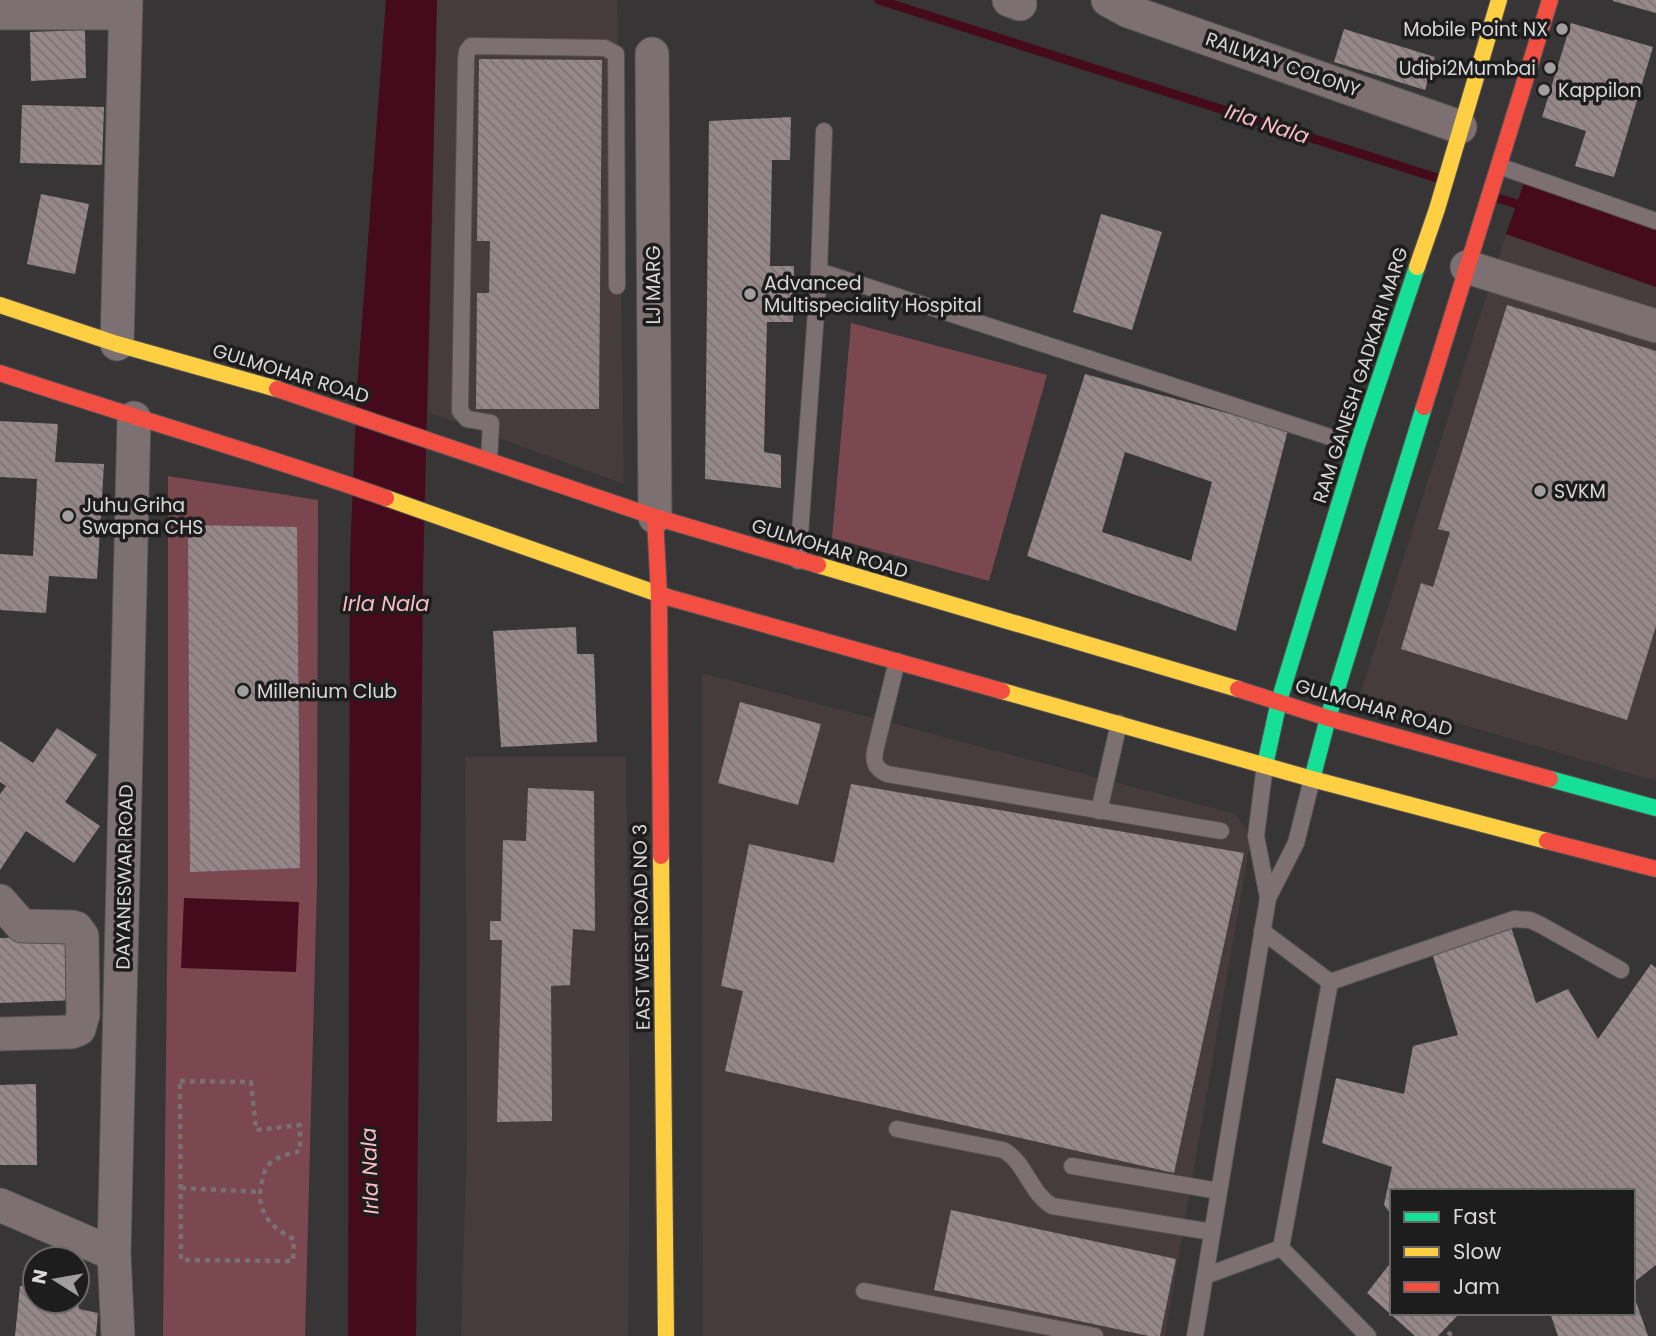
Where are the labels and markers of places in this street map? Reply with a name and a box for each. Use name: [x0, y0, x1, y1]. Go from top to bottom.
place label: Mobile Point NX: [1403, 16, 1548, 43]
marker: Mobile Point NX: [1554, 21, 1570, 37]
place label: Udipi2Mumbai: [1399, 55, 1536, 82]
marker: Udipi2Mumbai: [1542, 60, 1558, 76]
place label: Kappilon: [1558, 77, 1642, 104]
marker: Kappilon: [1536, 82, 1552, 98]
place label: Advanced Multispeciality Hospital: [764, 270, 982, 319]
marker: Advanced Multispeciality Hospital: [742, 286, 758, 302]
place label: SVKM: [1554, 478, 1606, 505]
marker: SVKM: [1532, 483, 1548, 499]
place label: Juhu Griha Swapna CHS: [82, 492, 203, 541]
marker: Juhu Griha Swapna CHS: [60, 508, 76, 524]
place label: Millenium Club: [257, 678, 397, 705]
marker: Millenium Club: [235, 683, 251, 699]

